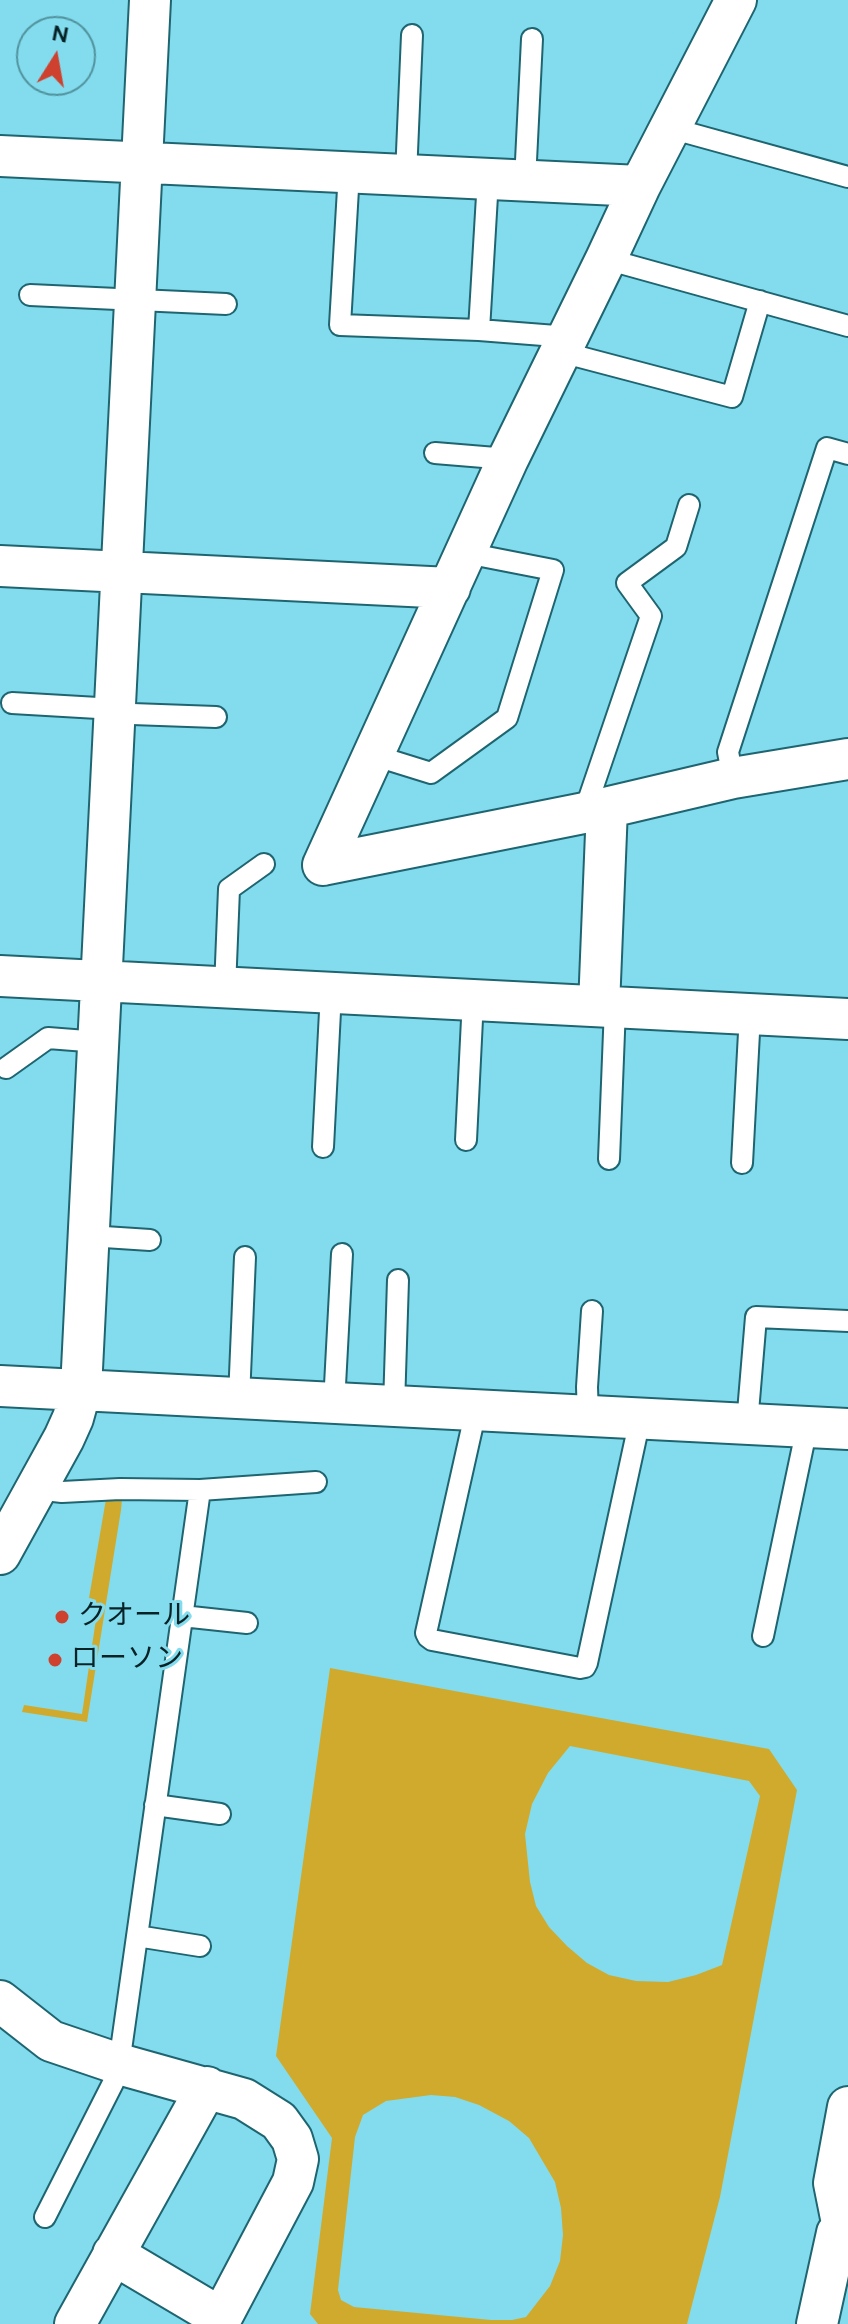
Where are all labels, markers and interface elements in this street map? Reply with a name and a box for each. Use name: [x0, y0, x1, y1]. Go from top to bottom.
north arrow: [16, 16, 96, 96]
text: N: [50, 18, 71, 50]
place label: クオール: [78, 1600, 190, 1634]
marker: クオール: [53, 1608, 71, 1626]
place label: ローソン: [71, 1643, 183, 1677]
marker: ローソン: [46, 1651, 64, 1669]

